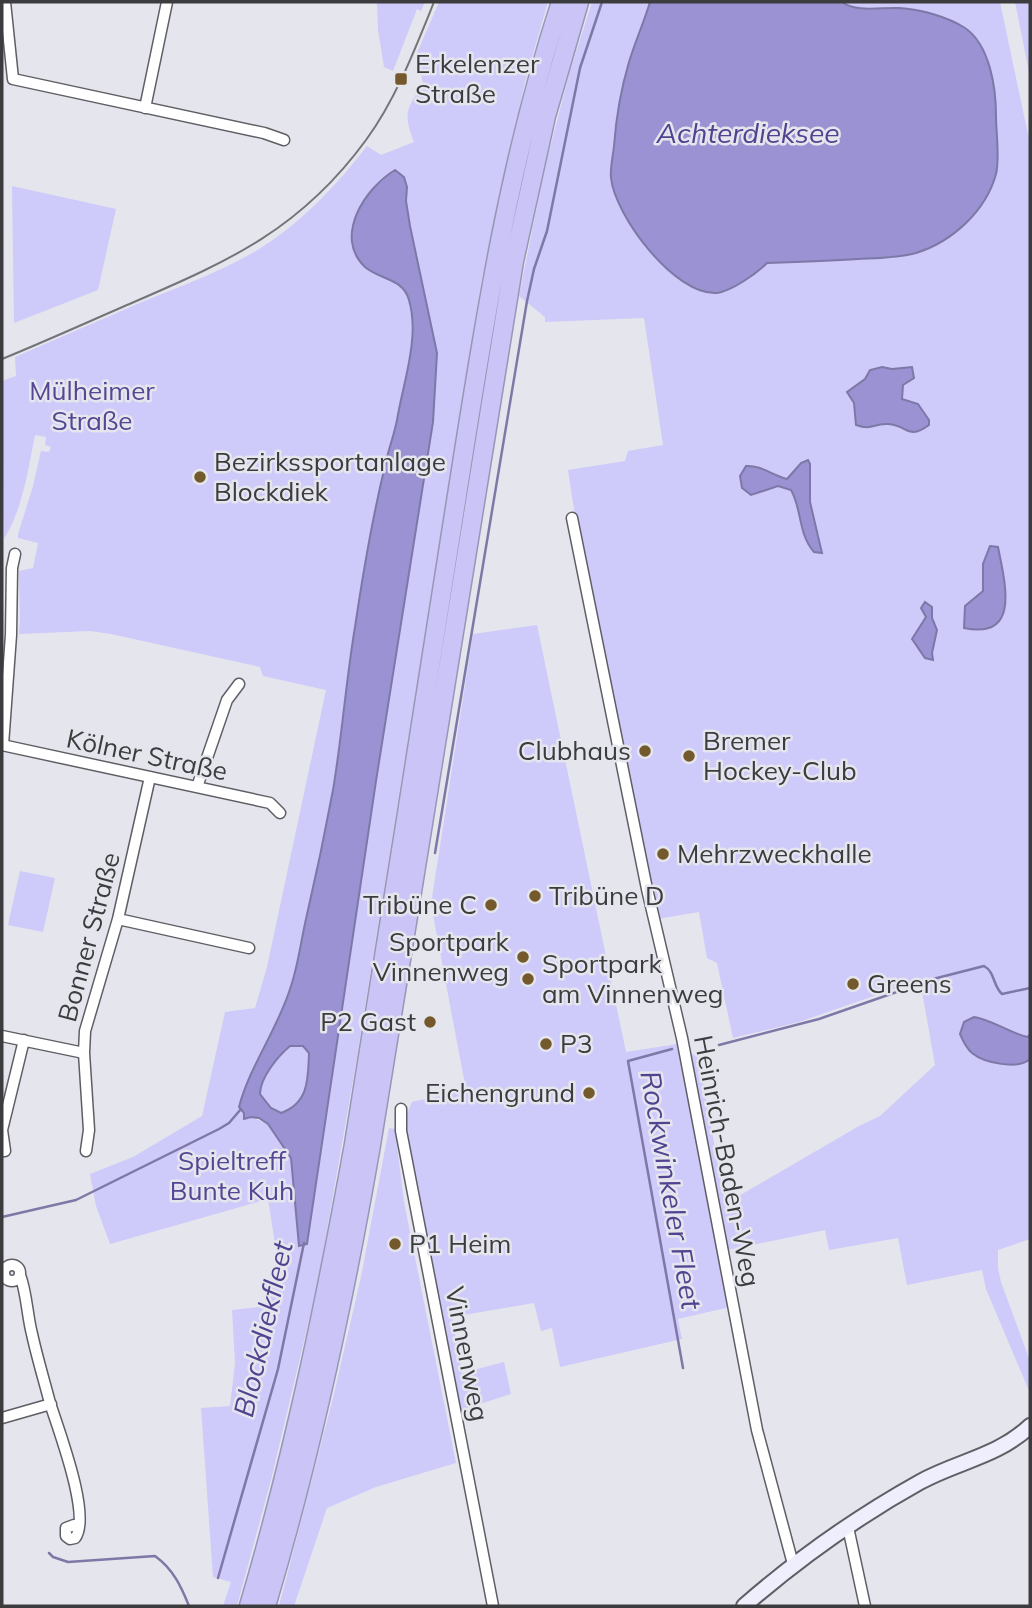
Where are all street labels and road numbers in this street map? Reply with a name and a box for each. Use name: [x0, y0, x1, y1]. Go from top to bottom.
street label: Kölner Straße: [64, 721, 231, 788]
street label: Bonner Straße: [50, 848, 127, 1025]
street label: Heinrich-Baden-Weg: [687, 1032, 768, 1290]
street label: Vinnenweg: [438, 1284, 497, 1424]

